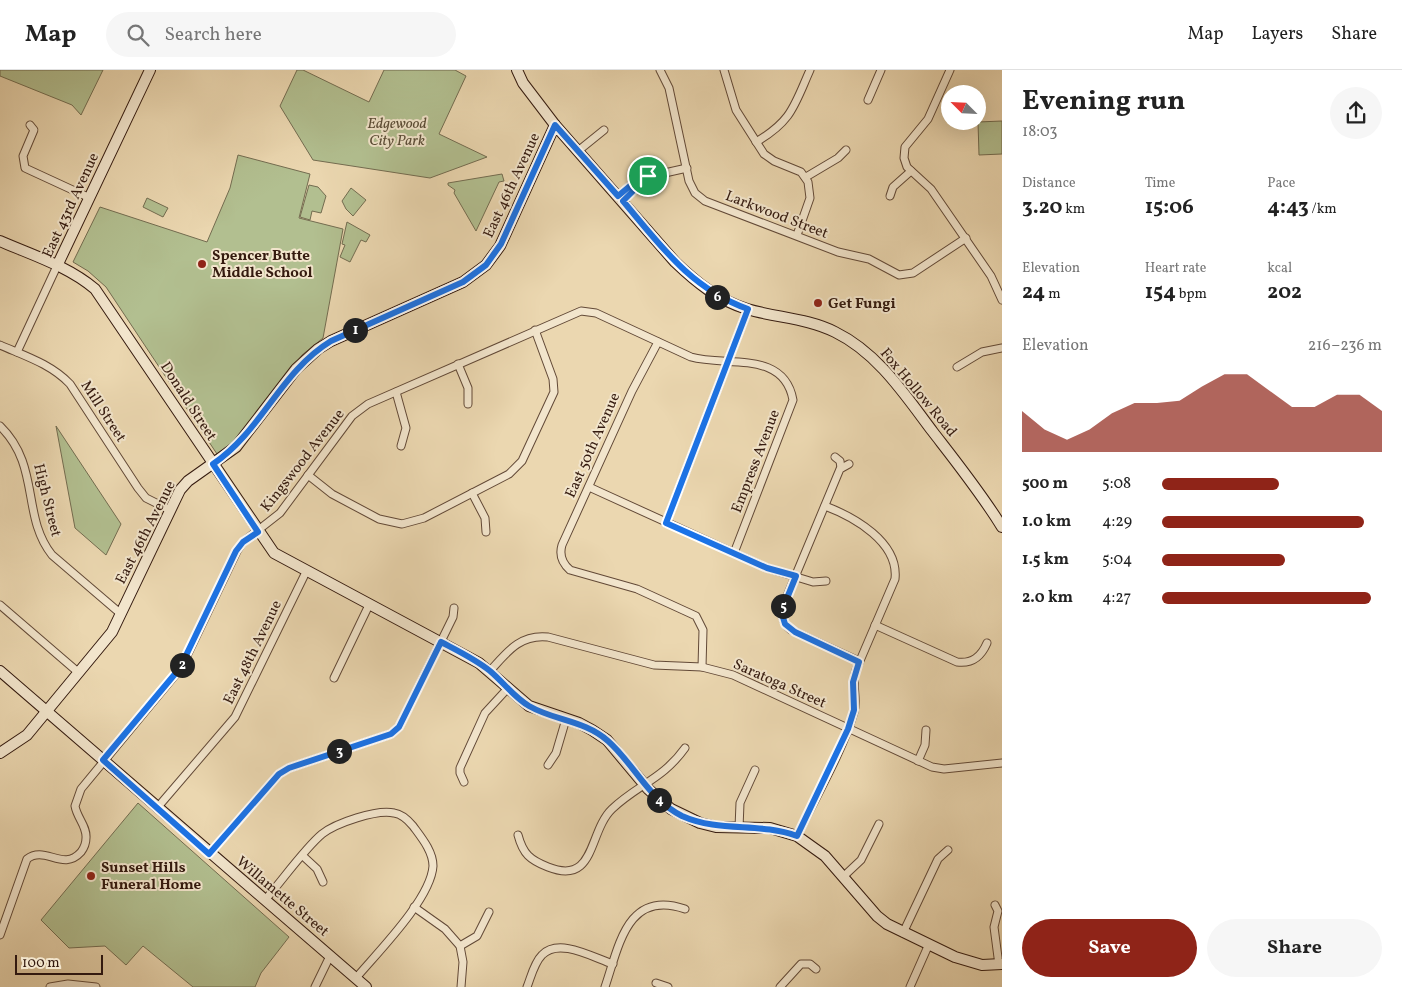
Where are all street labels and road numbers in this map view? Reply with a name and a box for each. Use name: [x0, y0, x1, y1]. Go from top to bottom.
street label: East 46th Avenue: [479, 130, 546, 242]
street label: East 43rd Avenue: [38, 150, 105, 262]
street label: Larkwood Street: [722, 186, 831, 245]
street label: Fox Hollow Road: [874, 344, 961, 442]
street label: Donald Street: [154, 358, 221, 446]
street label: Mill Street: [75, 377, 131, 447]
street label: East 50th Avenue: [561, 390, 626, 502]
street label: Kingswood Avenue: [256, 405, 350, 517]
street label: Empress Avenue: [727, 407, 786, 516]
street label: High Street: [27, 462, 66, 539]
street label: East 46th Avenue: [111, 477, 182, 588]
street label: East 48th Avenue: [219, 597, 288, 708]
street label: Saratoga Street: [730, 654, 829, 714]
street label: Willamette Street: [231, 852, 333, 942]

